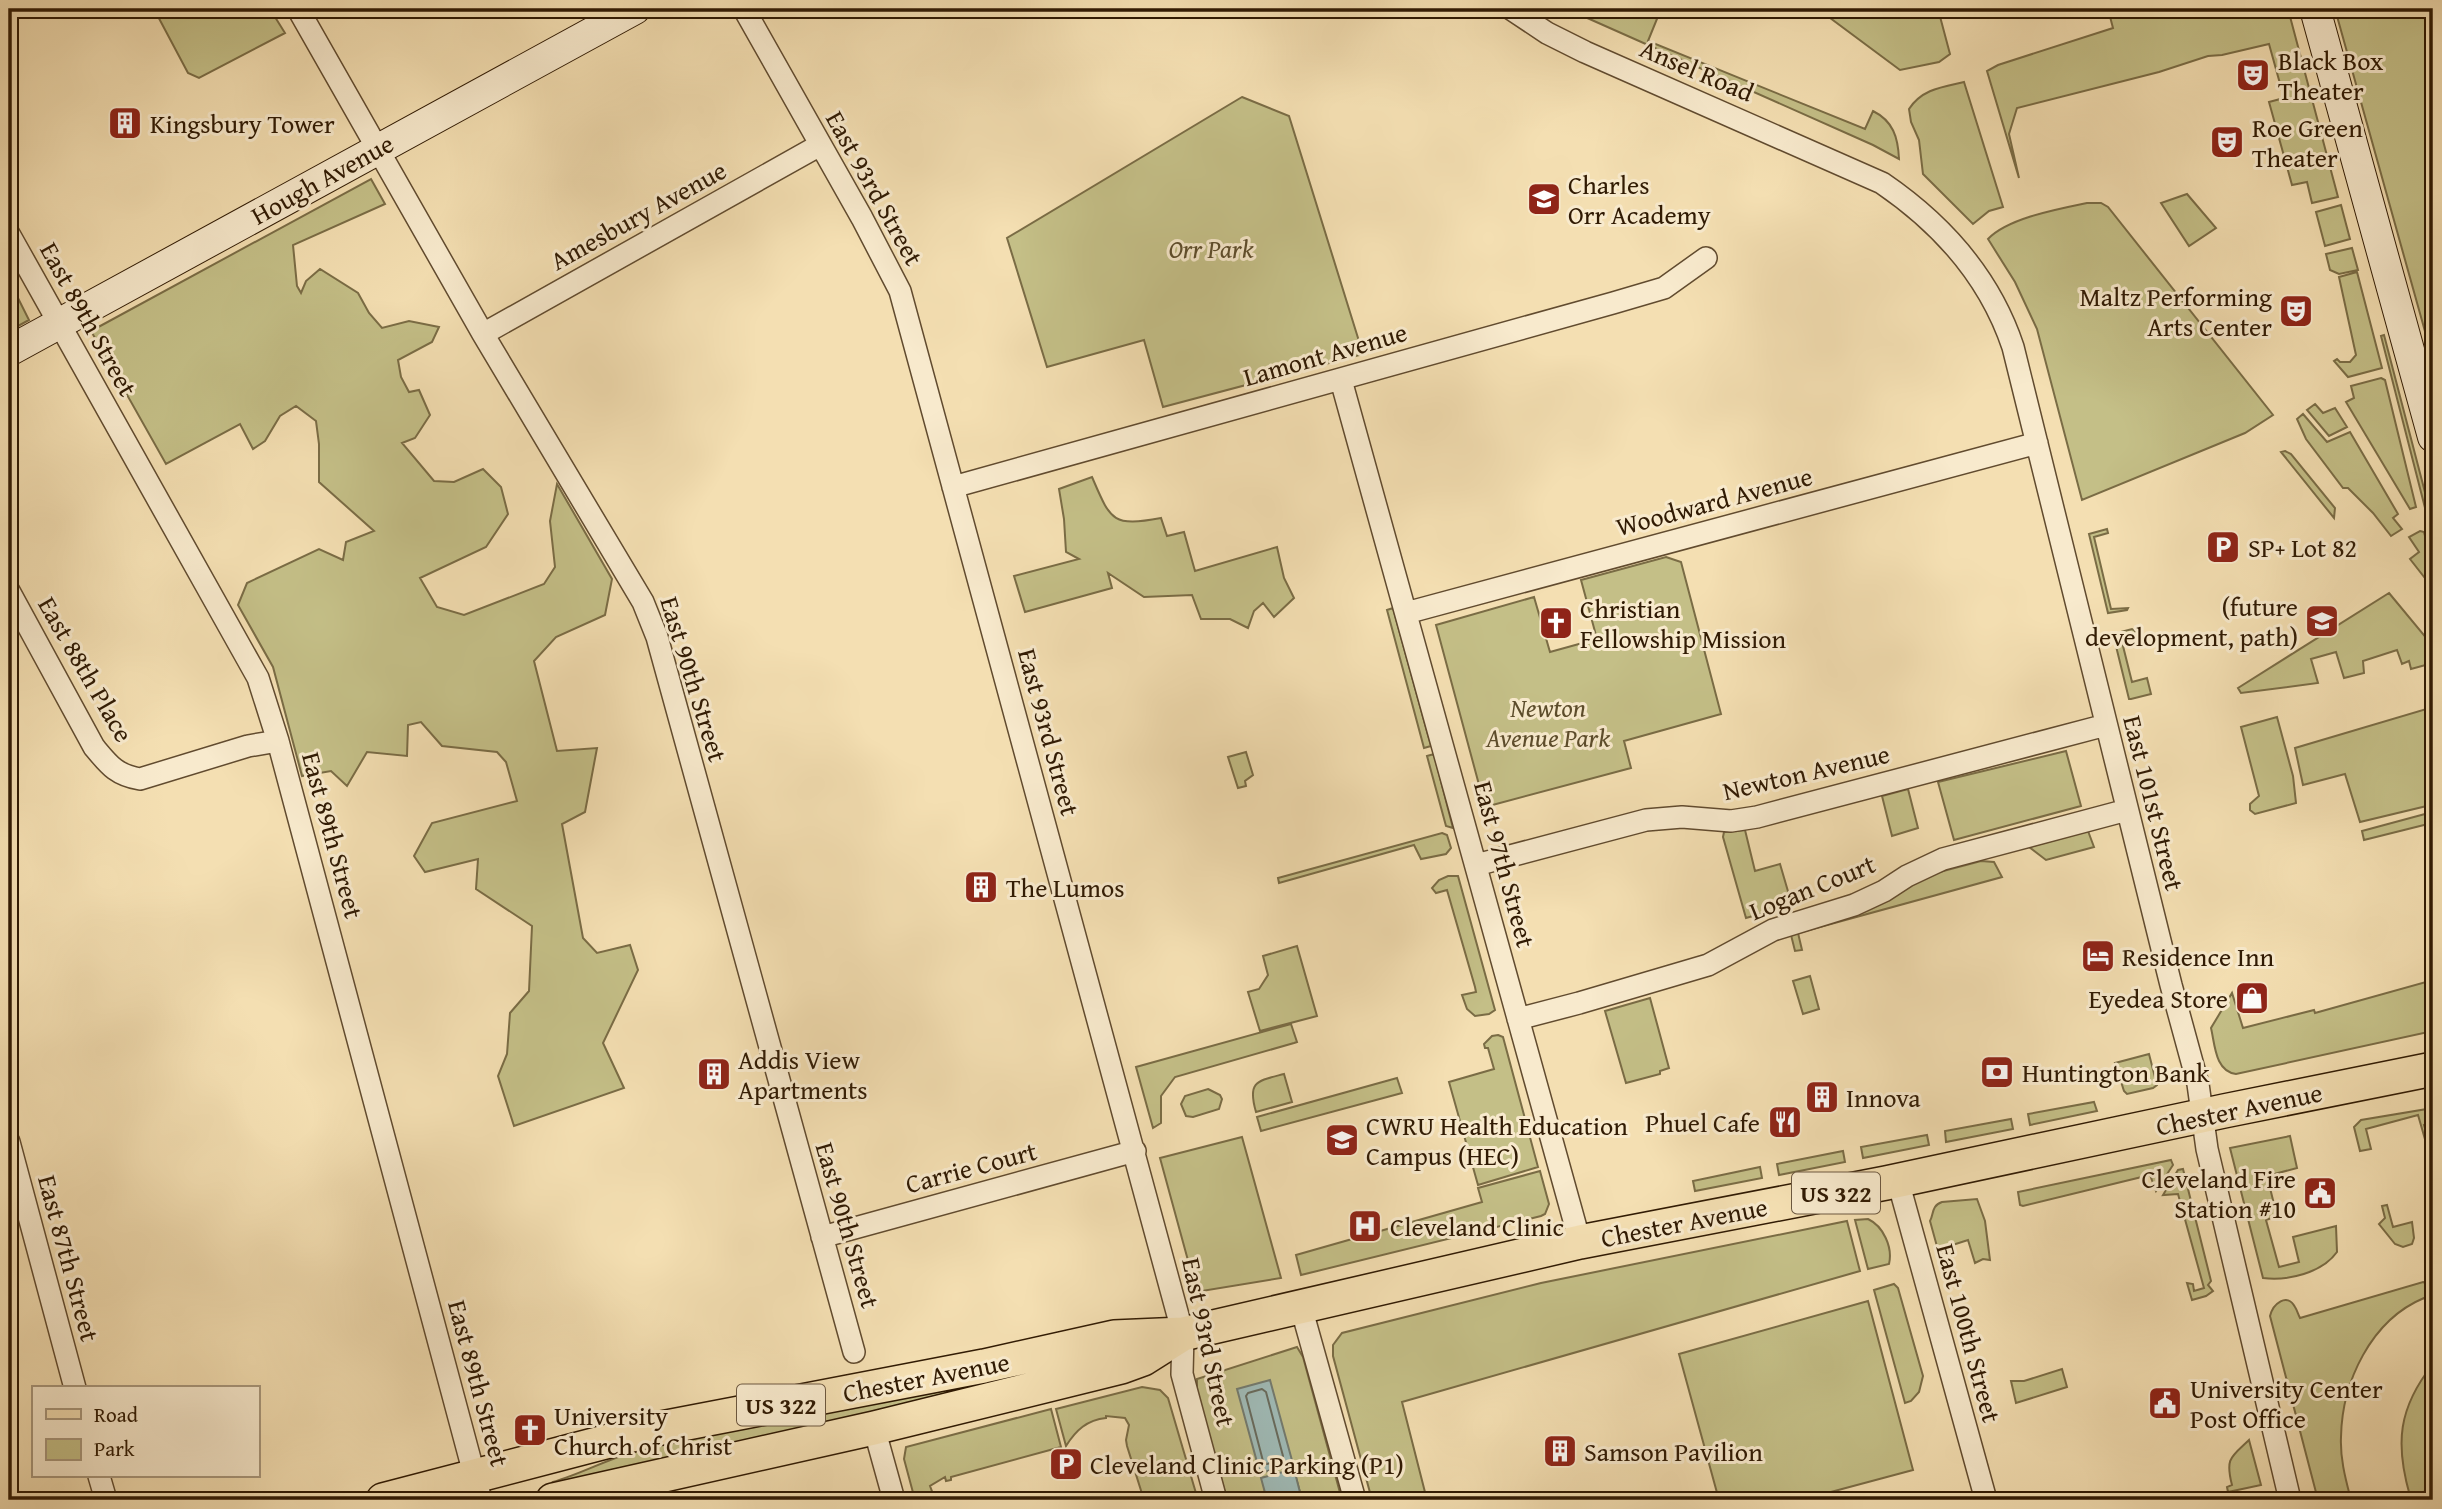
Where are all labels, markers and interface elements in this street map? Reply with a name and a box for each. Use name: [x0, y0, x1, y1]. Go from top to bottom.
street label: Ansel Road: [1634, 29, 1760, 112]
place label: Black Box Theater: [2278, 41, 2384, 110]
theatre icon: Black Box Theater: [2234, 56, 2272, 94]
building icon: Kingsbury Tower: [106, 104, 144, 142]
place label: Kingsbury Tower: [150, 104, 335, 143]
street label: East 93rd Street: [816, 104, 934, 272]
place label: Roe Green Theater: [2252, 108, 2363, 177]
theatre icon: Roe Green Theater: [2208, 123, 2246, 161]
street label: Hough Avenue: [244, 124, 400, 234]
street label: Amesbury Avenue: [543, 150, 733, 280]
place label: Charles Orr Academy: [1568, 165, 1711, 234]
school or university icon: Charles Orr Academy: [1525, 180, 1563, 218]
park label: Orr Park: [1168, 229, 1254, 268]
street label: East 89th Street: [30, 235, 148, 403]
place label: Maltz Performing Arts Center: [2080, 277, 2272, 346]
theatre icon: Maltz Performing Arts Center: [2277, 292, 2315, 330]
street label: Lamont Avenue: [1238, 312, 1412, 396]
street label: Woodward Avenue: [1611, 456, 1817, 546]
parking icon: SP+ Lot 82: [2204, 528, 2242, 566]
place label: SP+ Lot 82: [2248, 528, 2357, 567]
place label: (future development, path): [2085, 587, 2298, 656]
street label: East 88th Place: [28, 589, 144, 749]
place label: Christian Fellowship Mission: [1580, 589, 1787, 658]
street label: East 90th Street: [650, 592, 738, 766]
school or university icon: (future development, path): [2303, 602, 2341, 640]
church icon: Christian Fellowship Mission: [1537, 604, 1575, 642]
street label: East 93rd Street: [1008, 644, 1090, 820]
park label: Newton Avenue Park: [1485, 688, 1610, 757]
street label: East 101st Street: [2113, 711, 2195, 895]
street label: Newton Avenue: [1719, 734, 1893, 810]
street label: East 89th Street: [292, 747, 374, 923]
street label: East 97th Street: [1464, 776, 1546, 952]
street label: Logan Court: [1743, 844, 1881, 930]
building icon: The Lumos: [962, 868, 1000, 906]
place label: The Lumos: [1006, 868, 1125, 907]
hotel icon: Residence Inn: [2079, 937, 2117, 975]
place label: Residence Inn: [2122, 937, 2275, 976]
place label: Eyedea Store: [2088, 979, 2228, 1018]
shop icon: Eyedea Store: [2233, 979, 2271, 1017]
place label: Addis View Apartments: [738, 1040, 868, 1109]
bank icon: Huntington Bank: [1978, 1053, 2016, 1091]
place label: Huntington Bank: [2022, 1053, 2210, 1092]
building icon: Addis View Apartments: [695, 1055, 733, 1093]
street label: Chester Avenue: [2152, 1072, 2326, 1146]
building icon: Innova: [1803, 1078, 1841, 1116]
place label: Innova: [1846, 1078, 1921, 1117]
place label: Phuel Cafe: [1645, 1103, 1760, 1142]
restaurant icon: Phuel Cafe: [1766, 1103, 1804, 1141]
place label: CWRU Health Education Campus (HEC): [1366, 1106, 1628, 1175]
school or university icon: CWRU Health Education Campus (HEC): [1323, 1121, 1361, 1159]
street label: Carrie Court: [901, 1131, 1041, 1203]
street label: East 90th Street: [806, 1137, 890, 1313]
place label: Cleveland Fire Station #10: [2142, 1159, 2296, 1228]
street label: East 87th Street: [28, 1170, 110, 1346]
road number: US 322: [1792, 1172, 1880, 1213]
public building icon: Cleveland Fire Station #10: [2301, 1174, 2339, 1212]
street label: Chester Avenue: [1597, 1187, 1771, 1257]
hospital icon: Cleveland Clinic: [1346, 1207, 1384, 1245]
place label: Cleveland Clinic: [1390, 1207, 1564, 1246]
street label: East 100th Street: [1926, 1239, 2012, 1427]
street label: East 93rd Street: [1172, 1254, 1246, 1430]
street label: East 89th Street: [438, 1295, 520, 1471]
street label: Chester Avenue: [839, 1342, 1013, 1412]
place label: University Center Post Office: [2190, 1369, 2383, 1438]
public building icon: University Center Post Office: [2146, 1384, 2184, 1422]
road number: US 322: [737, 1385, 825, 1426]
legend: [32, 1386, 259, 1478]
place label: University Church of Christ: [554, 1396, 732, 1465]
text: Road: [94, 1399, 139, 1430]
church icon: University Church of Christ: [511, 1411, 549, 1449]
building icon: Samson Pavilion: [1541, 1432, 1579, 1470]
place label: Samson Pavilion: [1584, 1432, 1763, 1471]
text: Park: [94, 1433, 135, 1464]
parking icon: Cleveland Clinic Parking (P1): [1047, 1445, 1085, 1483]
place label: Cleveland Clinic Parking (P1): [1090, 1445, 1404, 1484]

